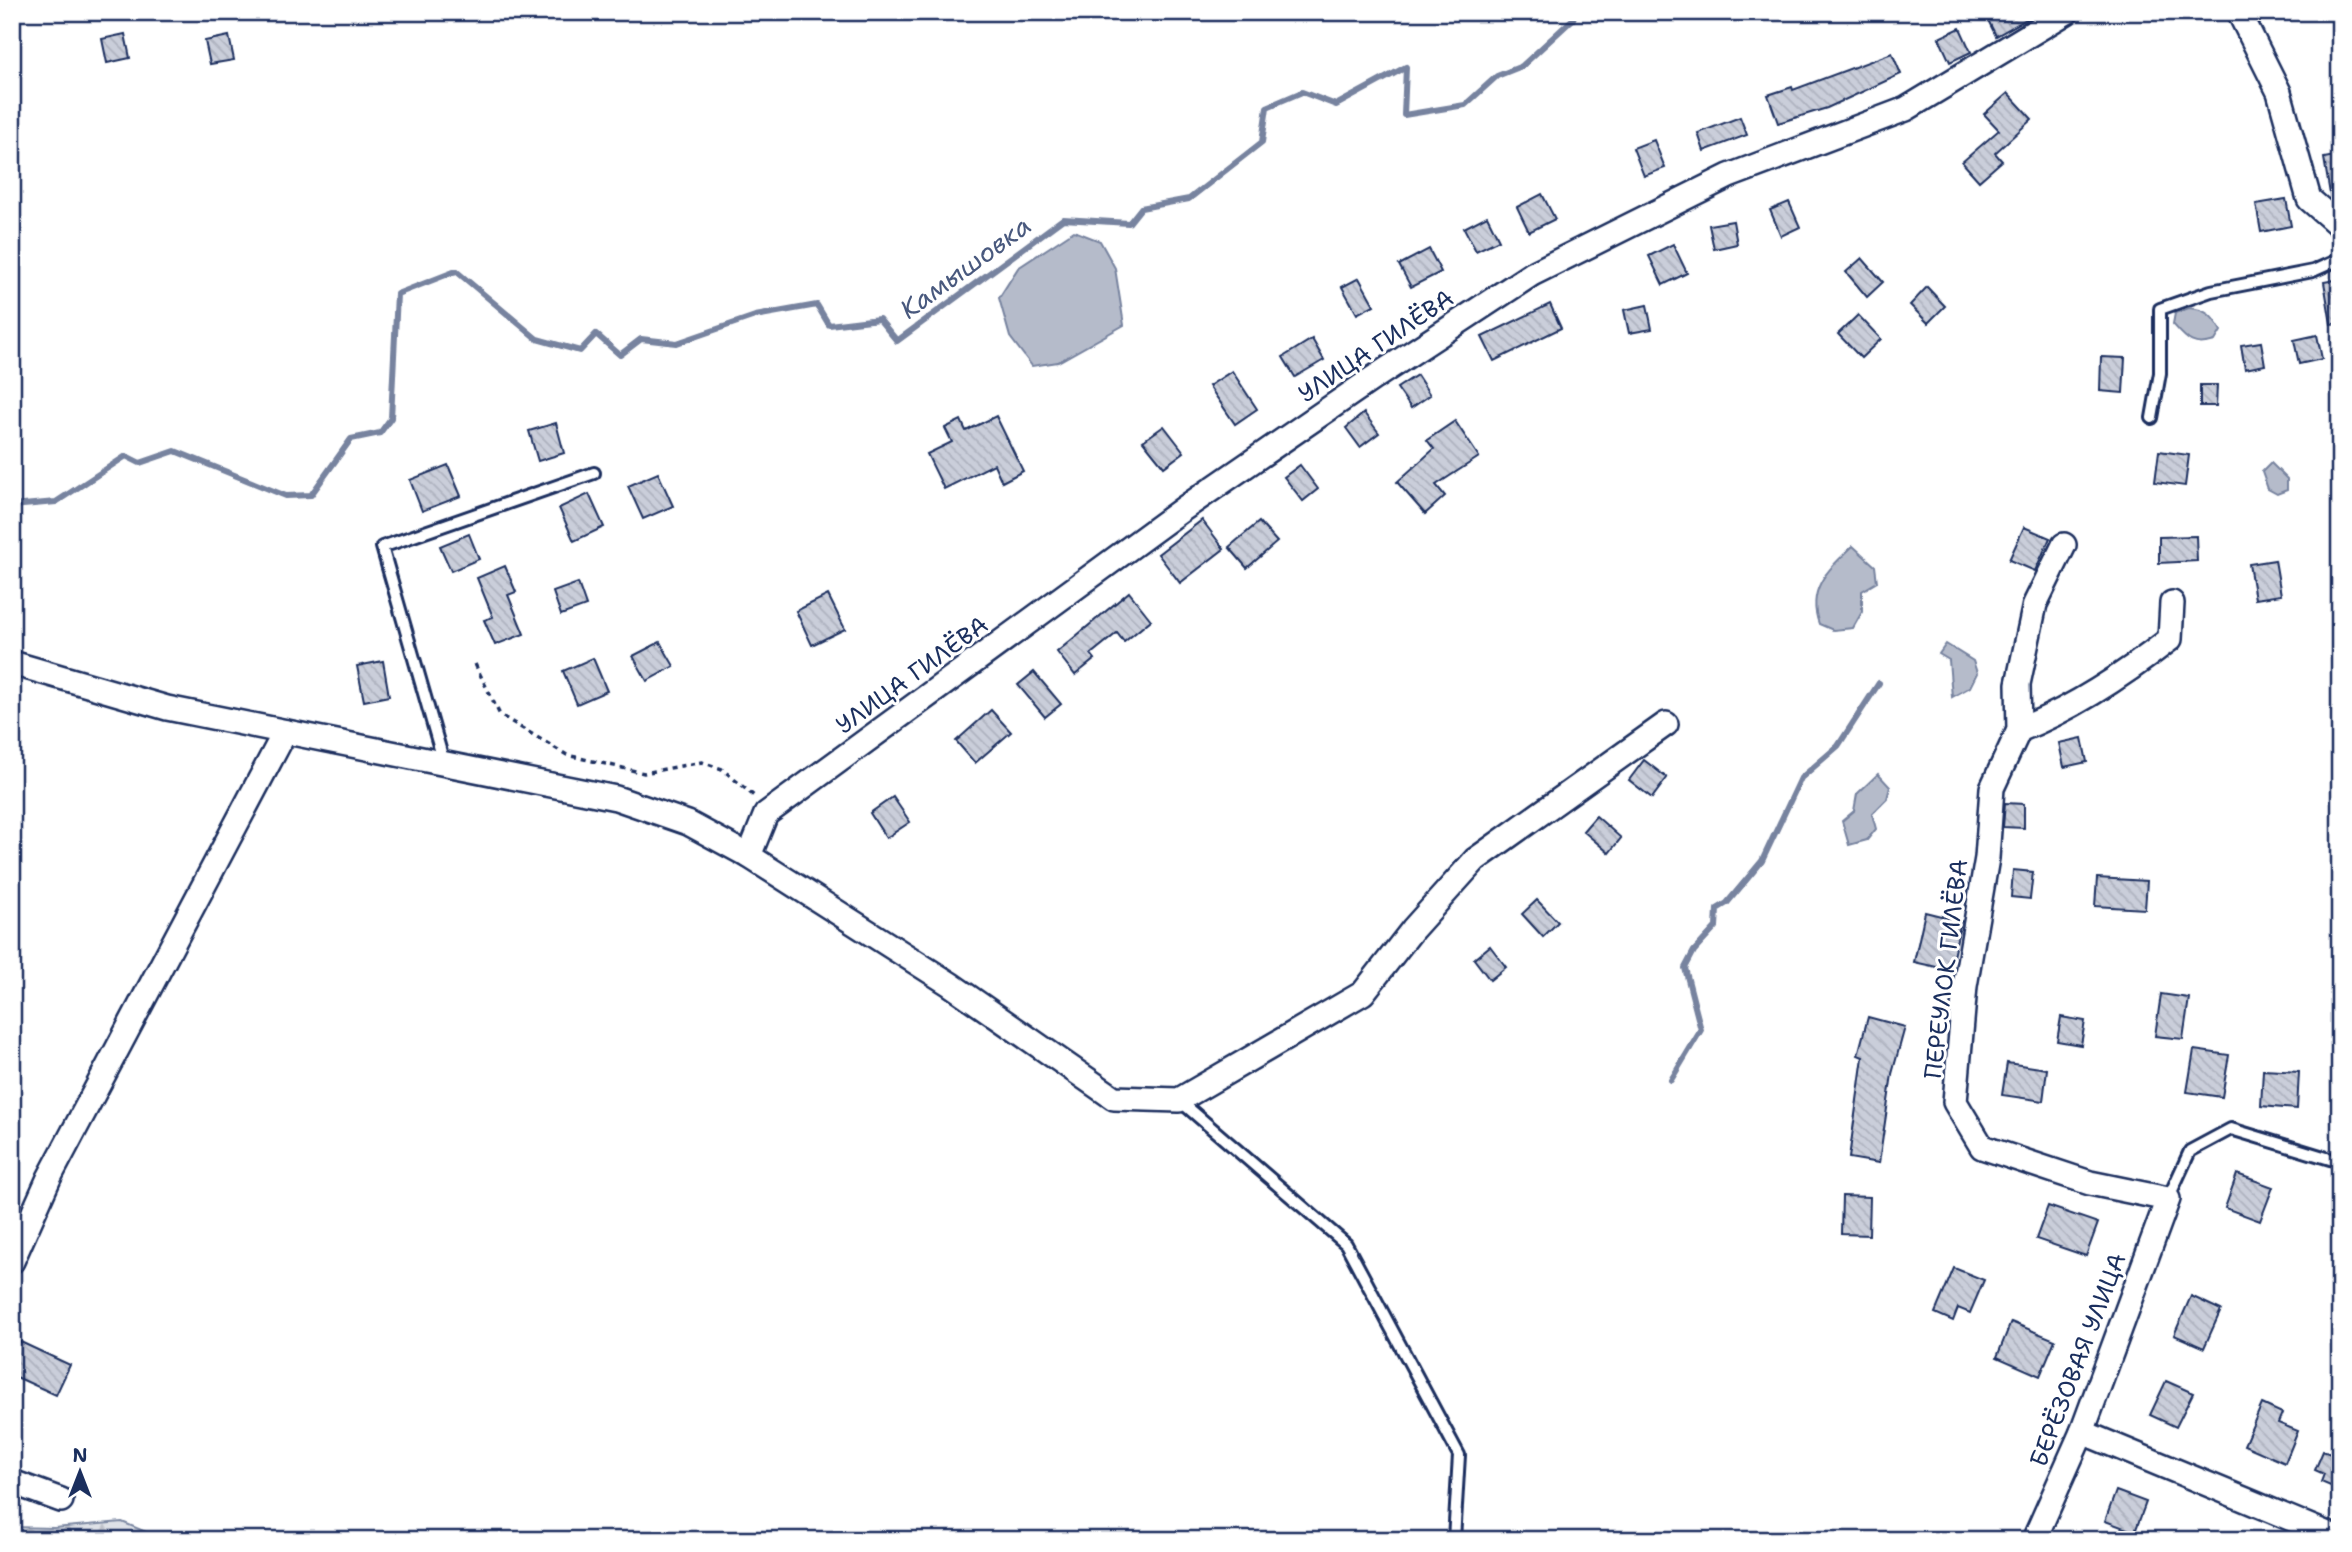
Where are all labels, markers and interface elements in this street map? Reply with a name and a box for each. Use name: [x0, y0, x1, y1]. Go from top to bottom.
water label: Камышовка: [892, 207, 1038, 327]
street label: УЛИЦА ГИЛЁВА: [1292, 282, 1460, 410]
street label: УЛИЦА ГИЛЁВА: [829, 609, 995, 741]
street label: ПЕРЕУЛОК ГИЛЁВА: [1917, 857, 1975, 1081]
street label: БЕРЁЗОВАЯ УЛИЦА: [2022, 1249, 2134, 1471]
north arrow: [46, 1436, 116, 1506]
text: N: [72, 1443, 88, 1468]

